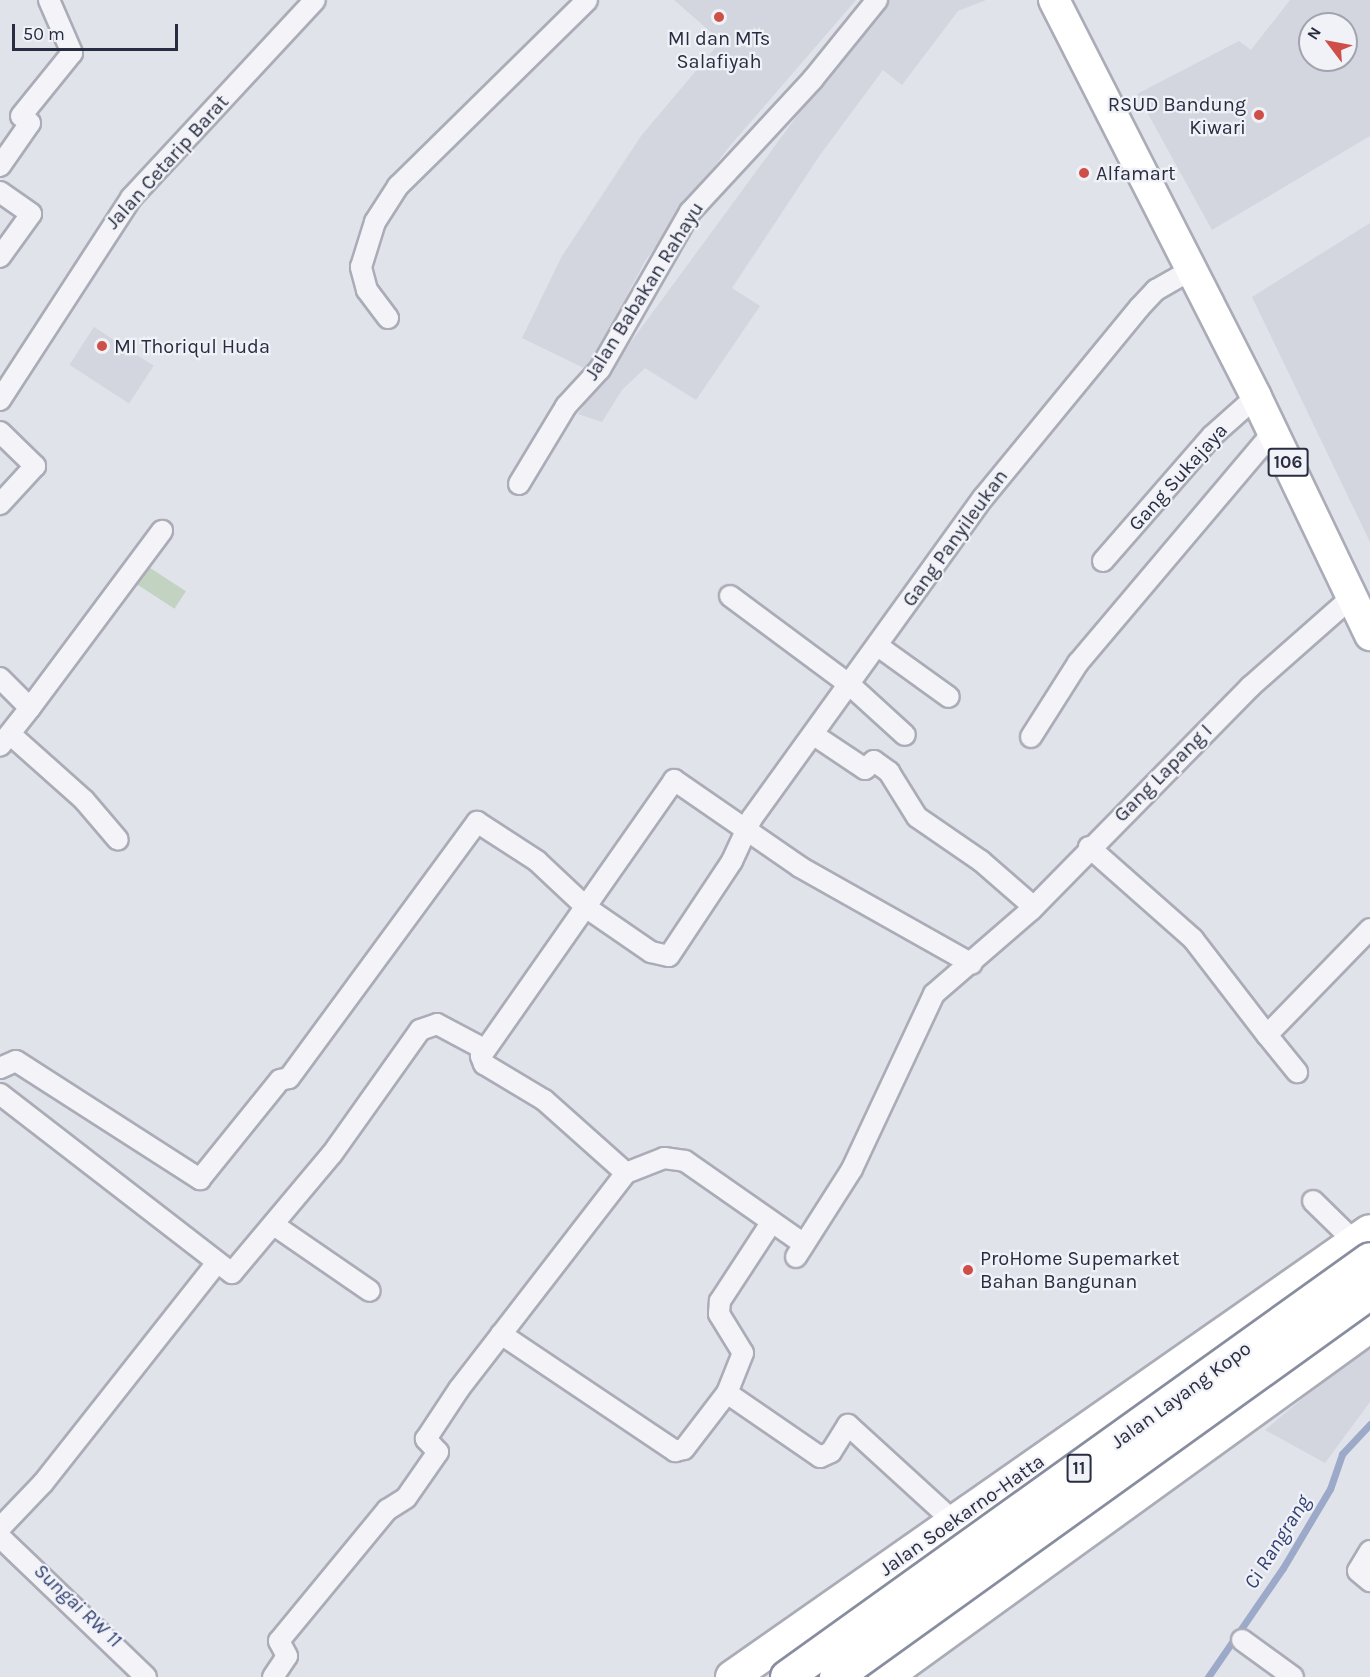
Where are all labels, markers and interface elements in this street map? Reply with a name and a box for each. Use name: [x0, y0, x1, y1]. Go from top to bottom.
marker: MI dan MTs Salafiyah: [712, 10, 726, 24]
scale bar: [15, 12, 182, 50]
north arrow: [1298, 12, 1358, 72]
text: 50 m: [23, 23, 65, 45]
text: N: [1303, 23, 1325, 43]
place label: MI dan MTs Salafiyah: [668, 27, 770, 74]
street label: Jalan Cetarip Barat: [100, 90, 234, 234]
place label: RSUD Bandung Kiwari: [1108, 92, 1246, 139]
marker: RSUD Bandung Kiwari: [1250, 106, 1268, 124]
place label: Alfamart: [1096, 161, 1175, 185]
marker: Alfamart: [1077, 166, 1091, 180]
street label: Jalan Babakan Rahayu: [579, 197, 709, 385]
place label: MI Thoriqul Huda: [114, 334, 270, 358]
marker: MI Thoriqul Huda: [95, 339, 109, 353]
street label: Gang Sukajaya: [1124, 418, 1232, 536]
road number: 106: [1267, 447, 1309, 477]
street label: Gang Panyileukan: [897, 465, 1013, 611]
street label: Gang Lapang I: [1109, 719, 1217, 827]
place label: ProHome Supemarket Bahan Bangunan: [980, 1246, 1179, 1293]
marker: ProHome Supemarket Bahan Bangunan: [961, 1263, 975, 1277]
street label: Jalan Layang Kopo: [1106, 1336, 1256, 1454]
street label: Jalan Soekarno-Hatta: [875, 1449, 1049, 1581]
road number: 11: [1066, 1453, 1092, 1483]
water label: Ci Rangrang: [1238, 1490, 1316, 1594]
water label: Sungai RW 11: [29, 1558, 127, 1652]

